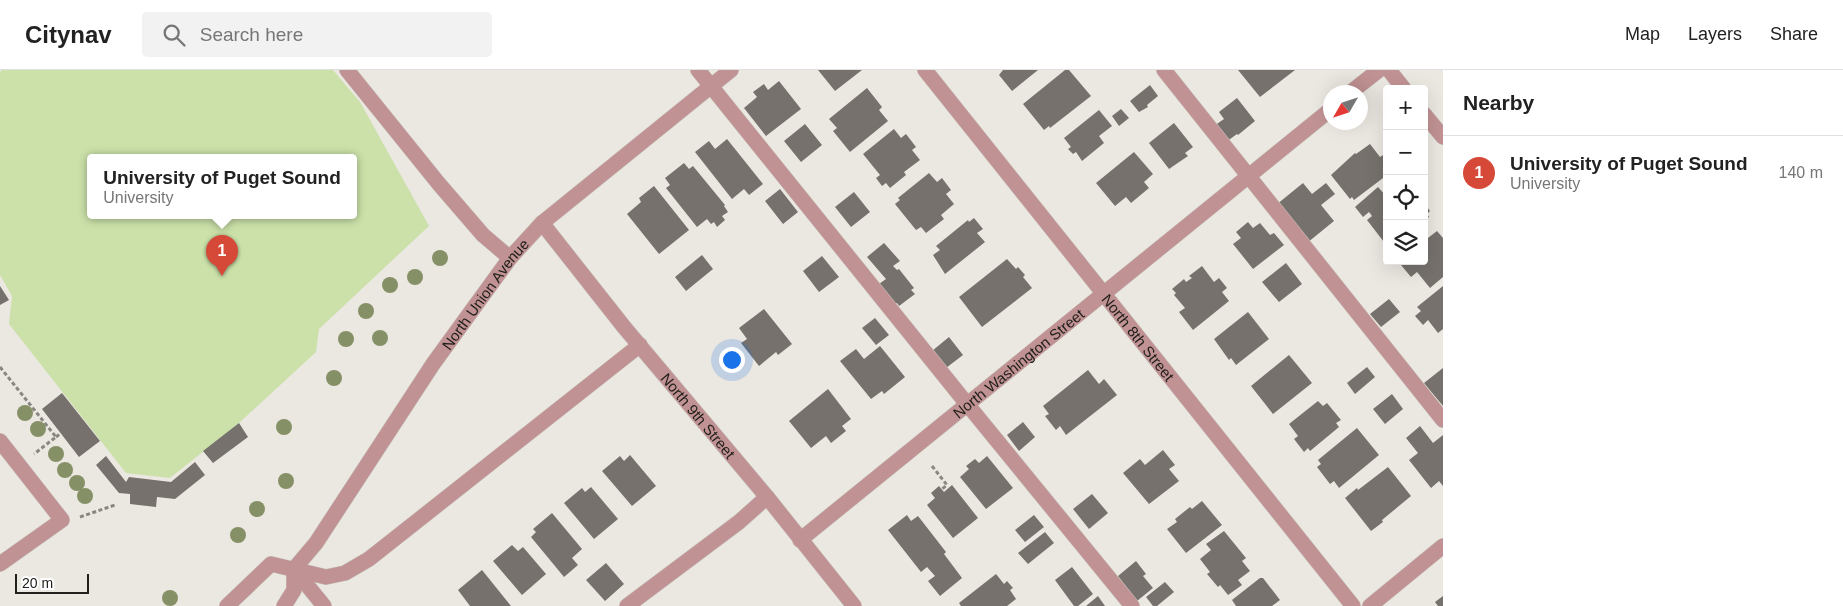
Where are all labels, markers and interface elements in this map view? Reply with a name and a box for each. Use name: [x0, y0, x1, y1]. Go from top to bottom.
search box: [142, 12, 492, 57]
text: Citynav: [25, 21, 112, 48]
icon: search: [160, 21, 188, 49]
text: Search here: [200, 24, 303, 45]
text: Map: [1625, 24, 1660, 44]
text: Layers: [1688, 24, 1742, 44]
text: Share: [1770, 24, 1818, 44]
north arrow: [1323, 85, 1368, 130]
map controls: [1383, 85, 1428, 265]
button: +: [1383, 85, 1428, 130]
text: Nearby: [1463, 91, 1534, 114]
button: −: [1383, 130, 1428, 175]
text: University of Puget Sound: [1510, 153, 1748, 174]
popup: [87, 154, 357, 219]
text: 1: [1475, 164, 1483, 181]
text: 140 m: [1779, 164, 1823, 181]
text: University of Puget Sound: [103, 167, 341, 188]
button: locate: [1383, 175, 1428, 220]
text: University: [1510, 175, 1580, 192]
text: University: [103, 189, 173, 206]
button: layers: [1383, 220, 1428, 265]
pin: 1: [206, 235, 238, 276]
street label: North Union Avenue: [438, 235, 532, 353]
street label: North 8th Street: [1099, 291, 1179, 385]
street label: North Washington Street: [949, 304, 1088, 421]
your location: [719, 347, 745, 373]
street label: North 9th Street: [658, 369, 740, 462]
scale bar: [15, 571, 89, 594]
text: 20 m: [22, 575, 53, 591]

